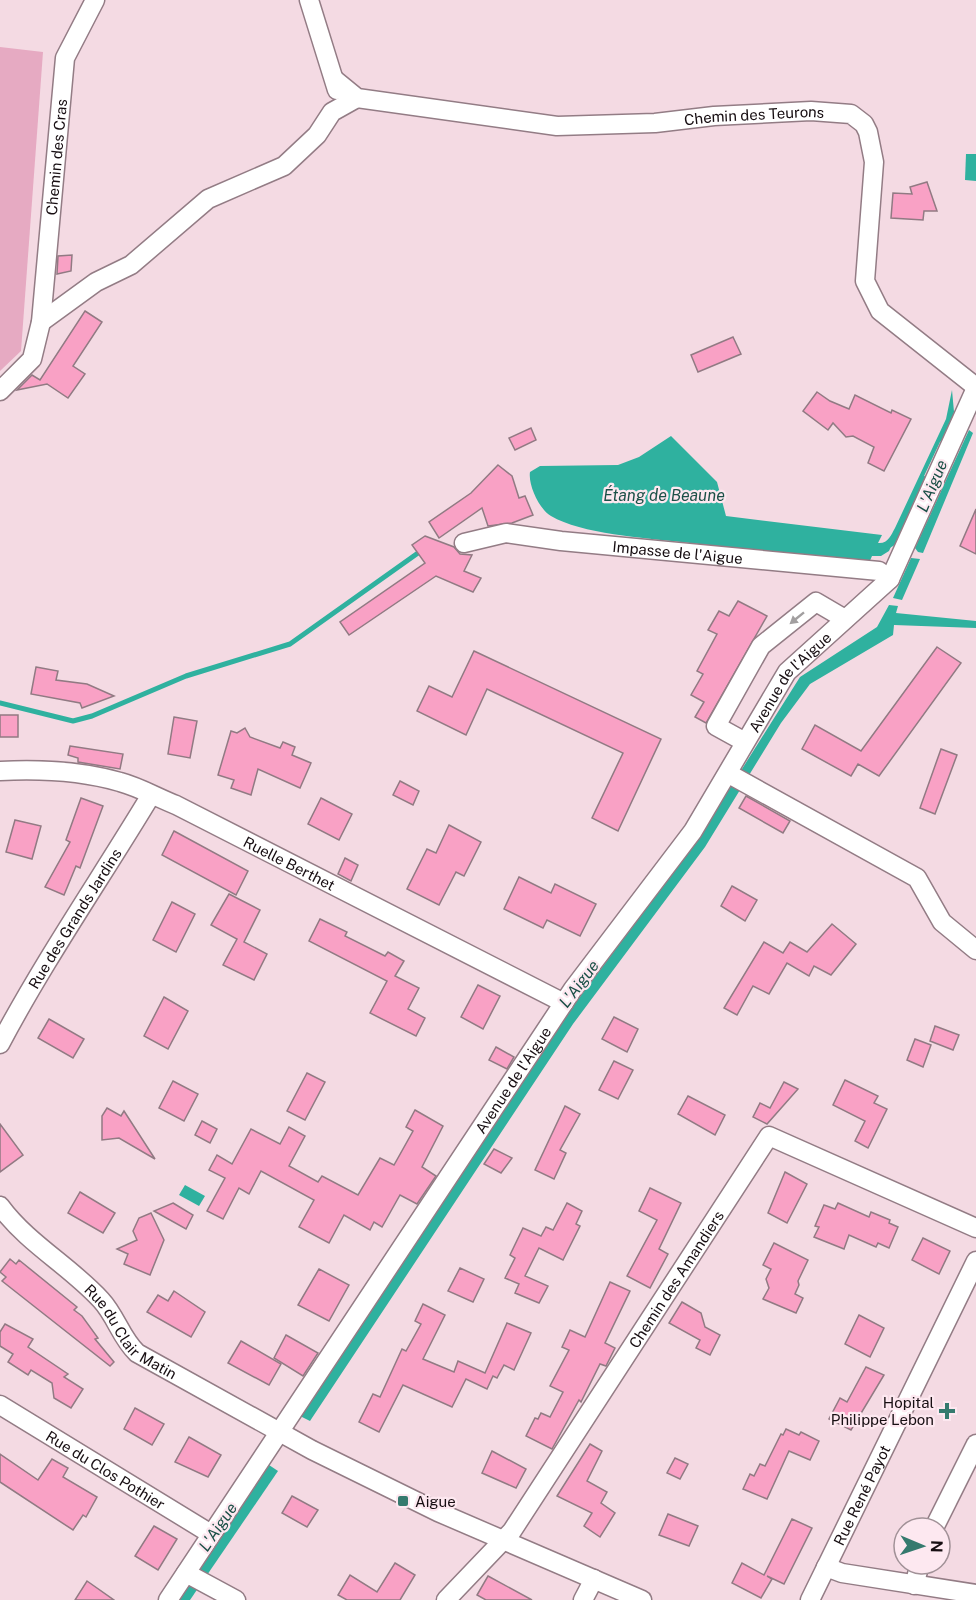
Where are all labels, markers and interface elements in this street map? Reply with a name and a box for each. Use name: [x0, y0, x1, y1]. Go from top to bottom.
street label: Chemin des Cras: [42, 98, 70, 216]
street label: Chemin des Teurons: [683, 102, 825, 128]
water label: L'Aigue: [913, 457, 952, 515]
water label: Étang de Beaune: [603, 485, 725, 505]
street label: Impasse de l'Aigue: [612, 537, 744, 567]
one-way arrow: [789, 611, 805, 624]
street label: Avenue de l'Aigue: [745, 628, 834, 735]
street label: Ruelle Berthet: [241, 832, 338, 893]
street label: Rue des Grands Jardins: [24, 845, 124, 992]
water label: L'Aigue: [555, 956, 603, 1012]
street label: Avenue de l'Aigue: [471, 1023, 554, 1136]
street label: Chemin des Amandiers: [625, 1207, 727, 1351]
street label: Rue du Clair Matin: [82, 1280, 180, 1382]
place label: Hopital Philippe Lebon: [831, 1394, 934, 1428]
marker: Hopital Philippe Lebon: [938, 1402, 956, 1420]
street label: Rue du Clos Pothier: [43, 1427, 168, 1513]
street label: Rue René Payot: [830, 1442, 893, 1548]
place label: Aigue: [415, 1493, 456, 1510]
marker: Aigue: [396, 1494, 410, 1508]
water label: L'Aigue: [195, 1499, 241, 1555]
north arrow: [892, 1516, 952, 1576]
text: N: [927, 1540, 946, 1553]

